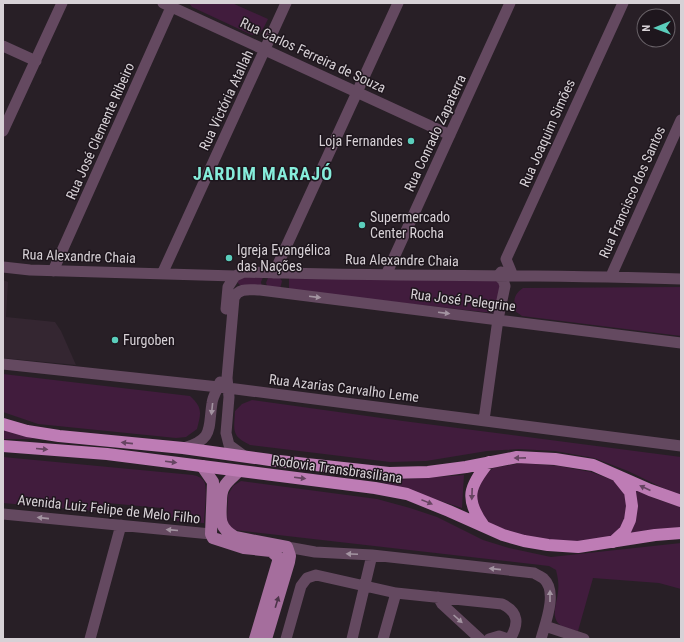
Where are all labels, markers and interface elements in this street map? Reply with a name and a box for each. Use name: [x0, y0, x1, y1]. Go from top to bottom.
north arrow: [636, 8, 676, 48]
street label: Rua Carlos Ferreira de Souza: [238, 14, 388, 96]
text: N: [640, 24, 653, 32]
street label: Rua Victória Atallah: [196, 47, 256, 153]
street label: Rua José Clemente Ribeiro: [63, 60, 137, 202]
street label: Rua Conrado Zapaterra: [401, 72, 469, 194]
street label: Rua Joaquim Simões: [516, 77, 578, 189]
street label: Rua Francisco dos Santos: [596, 124, 668, 260]
place label: Loja Fernandes: [319, 133, 403, 149]
marker: Loja Fernandes: [406, 136, 416, 146]
district label: JARDIM MARAJÓ: [193, 163, 333, 184]
place label: Supermercado Center Rocha: [370, 209, 450, 241]
marker: Supermercado Center Rocha: [357, 220, 367, 230]
place label: Igreja Evangélica das Nações: [237, 242, 330, 274]
street label: Rua Alexandre Chaia: [22, 246, 136, 266]
street label: Rua Alexandre Chaia: [345, 251, 459, 269]
marker: Igreja Evangélica das Nações: [224, 253, 234, 263]
street label: Rua José Pelegrine: [410, 286, 517, 314]
one-way arrow: [309, 294, 321, 301]
one-way arrow: [438, 310, 450, 316]
place label: Furgoben: [123, 332, 175, 348]
marker: Furgoben: [110, 335, 120, 345]
street label: Rua Azarias Carvalho Leme: [268, 371, 420, 405]
one-way arrow: [208, 403, 215, 415]
one-way arrow: [121, 440, 133, 446]
one-way arrow: [36, 445, 48, 452]
street label: Rodovia Transbrasiliana: [271, 452, 403, 486]
one-way arrow: [513, 455, 526, 461]
one-way arrow: [165, 459, 177, 465]
one-way arrow: [294, 475, 306, 481]
one-way arrow: [639, 485, 650, 491]
one-way arrow: [469, 488, 475, 501]
street label: Avenida Luiz Felipe de Melo Filho: [17, 491, 201, 527]
one-way arrow: [422, 499, 433, 505]
one-way arrow: [37, 514, 49, 521]
one-way arrow: [166, 527, 178, 534]
one-way arrow: [346, 550, 358, 557]
one-way arrow: [489, 565, 501, 572]
one-way arrow: [547, 589, 553, 602]
one-way arrow: [274, 595, 280, 607]
one-way arrow: [453, 614, 462, 623]

